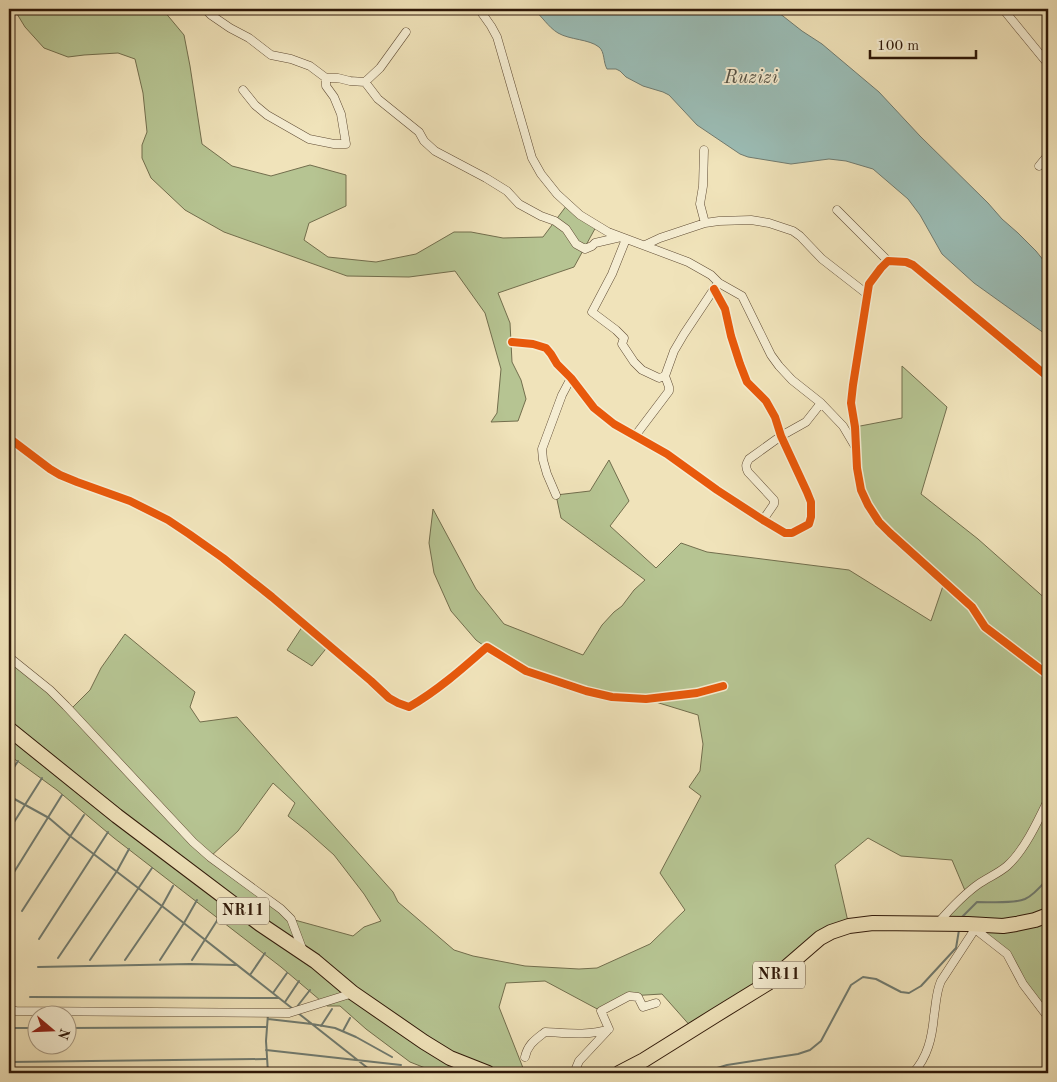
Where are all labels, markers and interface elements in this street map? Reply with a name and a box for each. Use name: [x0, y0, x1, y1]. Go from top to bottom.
scale bar: [870, 28, 976, 60]
text: 100 m: [877, 39, 919, 54]
water label: Ruzizi: [723, 69, 779, 88]
road number: NR11: [217, 898, 269, 924]
road number: NR11: [753, 962, 805, 988]
north arrow: [28, 1004, 78, 1054]
text: N: [55, 1027, 72, 1042]

